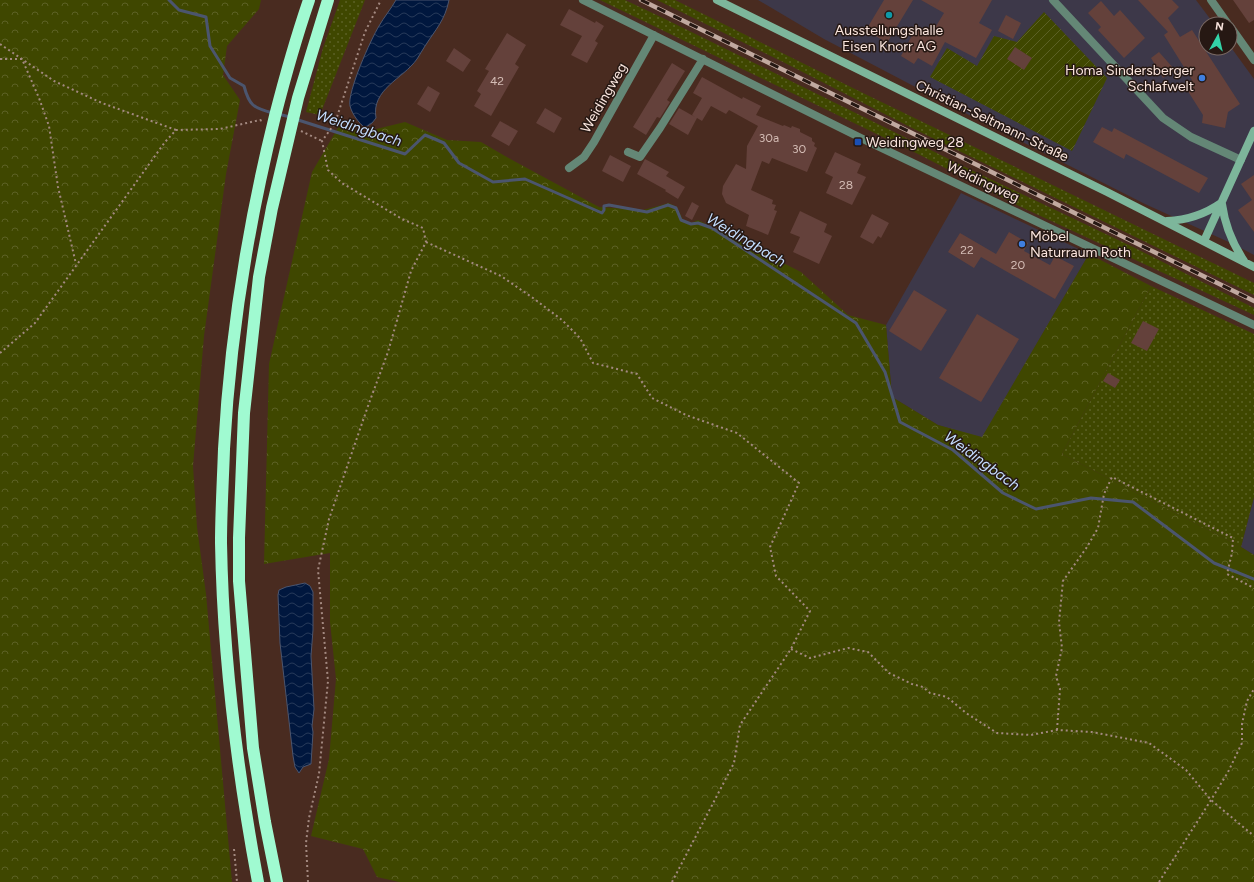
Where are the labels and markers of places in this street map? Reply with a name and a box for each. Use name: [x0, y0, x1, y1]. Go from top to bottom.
marker: Ausstellungshalle Eisen Knorr AG: [884, 10, 894, 20]
place label: Ausstellungshalle Eisen Knorr AG: [835, 22, 944, 55]
place label: Homa Sindersberger Schlafwelt: [1065, 62, 1194, 95]
marker: Homa Sindersberger Schlafwelt: [1197, 73, 1207, 83]
place label: Weidingweg 28: [866, 134, 964, 151]
marker: Weidingweg 28: [853, 137, 863, 147]
place label: Möbel Naturraum Roth: [1030, 228, 1131, 261]
marker: Möbel Naturraum Roth: [1017, 239, 1027, 249]

